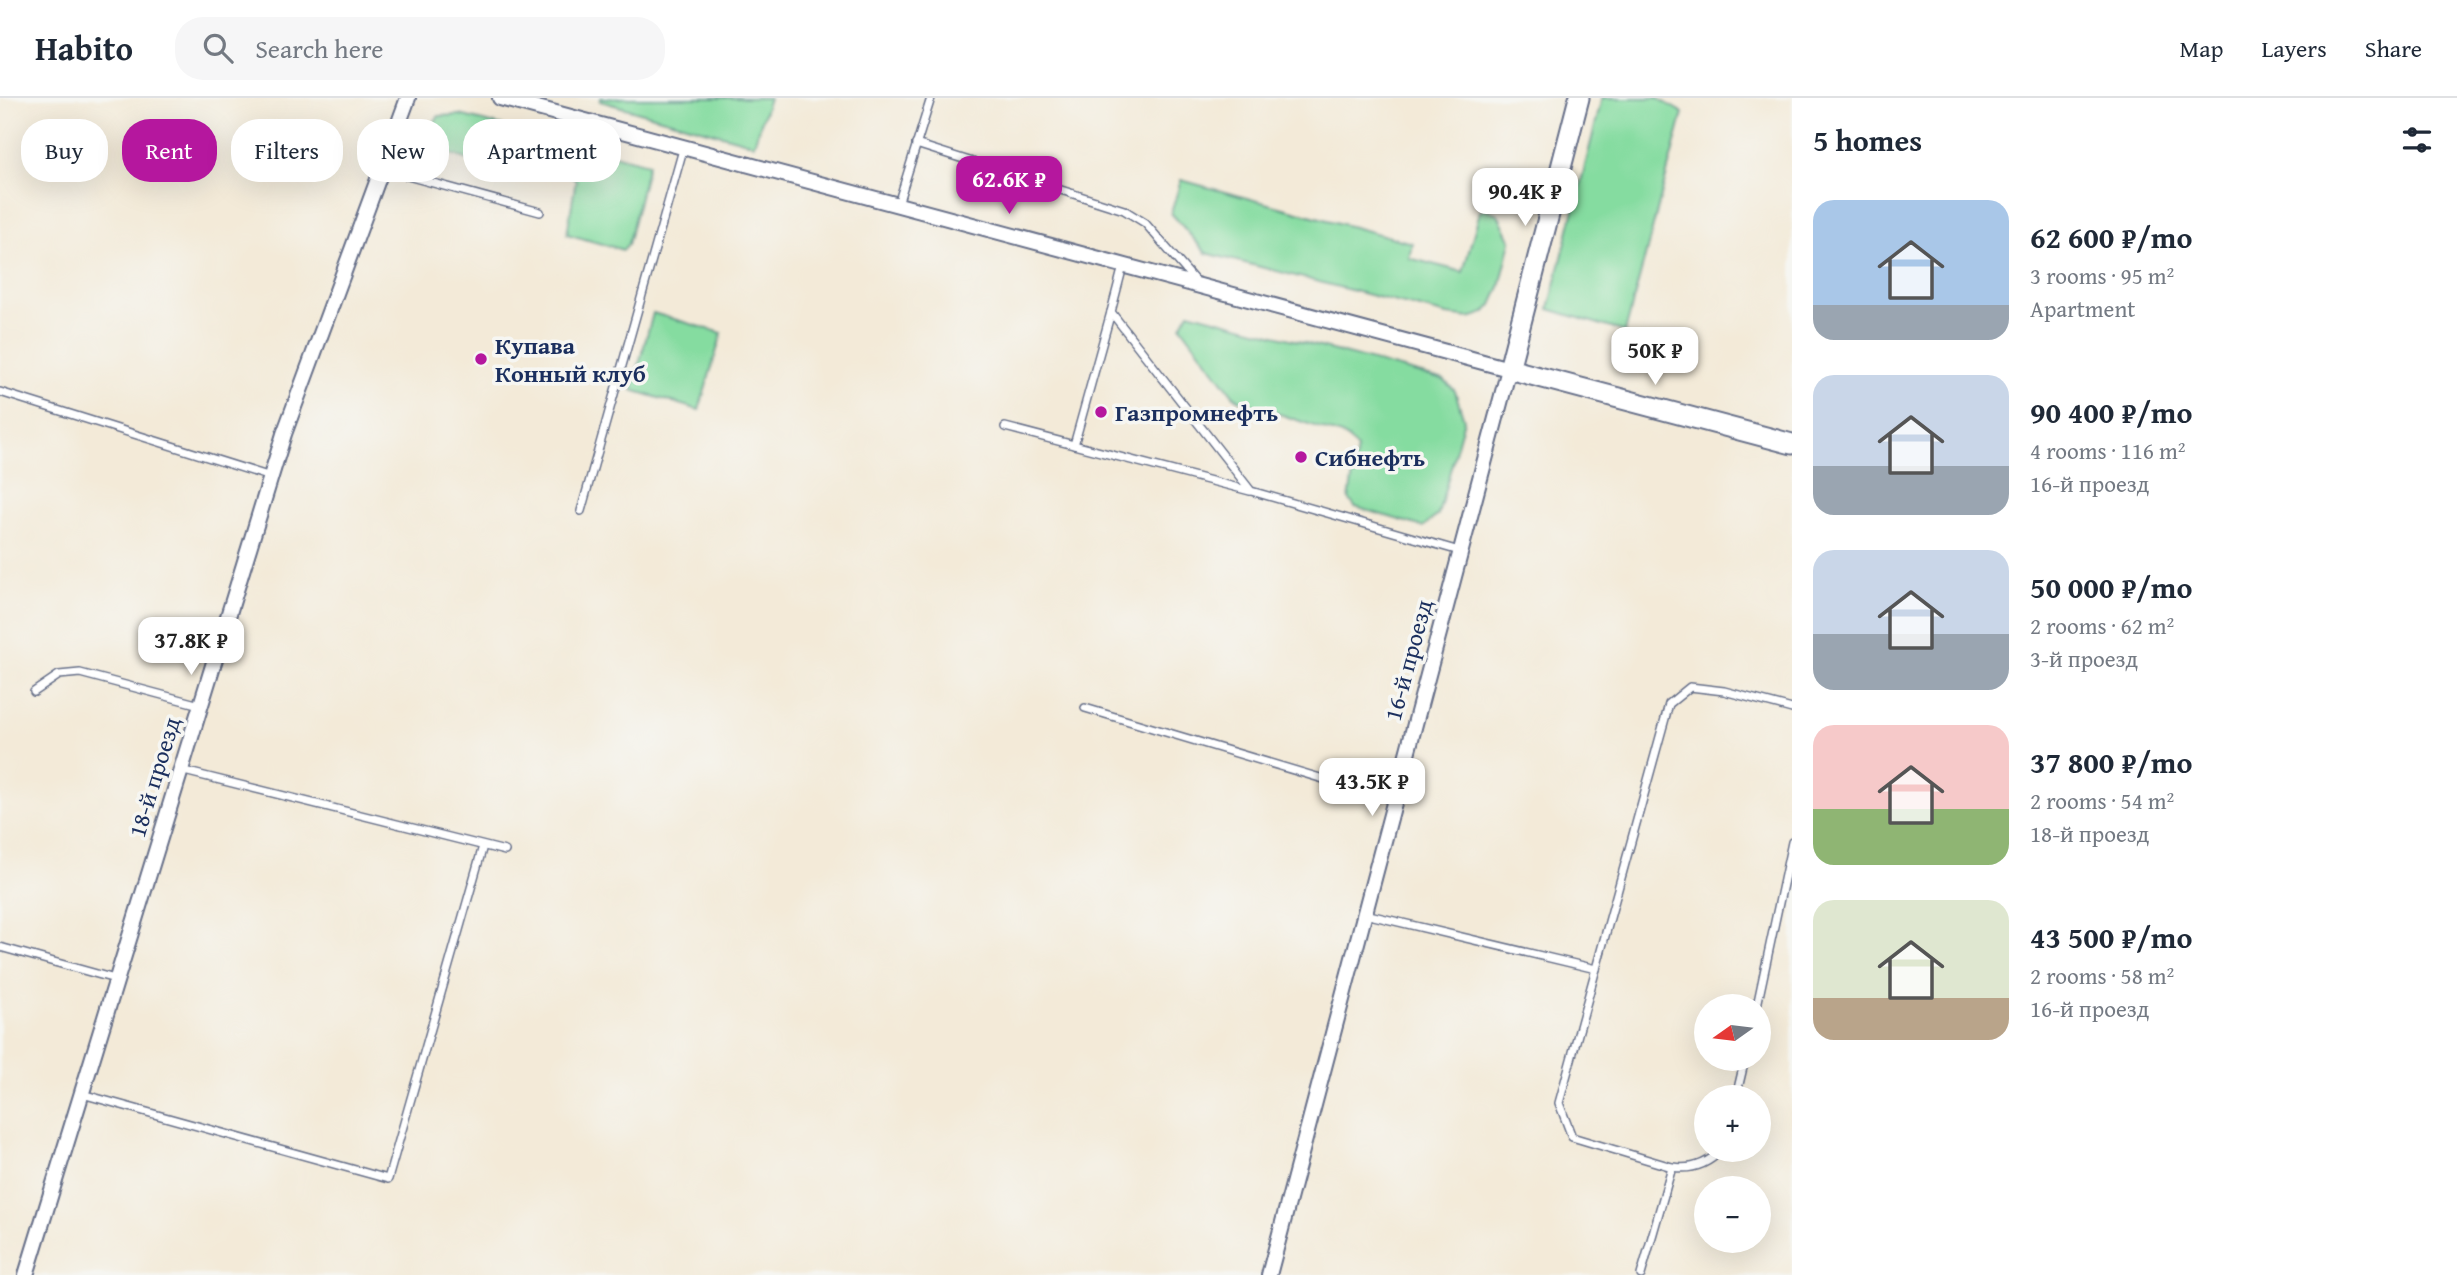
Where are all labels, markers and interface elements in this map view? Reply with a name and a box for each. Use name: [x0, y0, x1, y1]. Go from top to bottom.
search box: [175, 17, 665, 80]
text: Habito: [35, 24, 133, 72]
icon: search: [199, 29, 237, 67]
text: Search here: [255, 29, 383, 68]
text: Map: [2180, 31, 2223, 66]
text: Layers: [2261, 31, 2327, 66]
text: Share: [2365, 31, 2422, 66]
text: 5 homes: [1813, 118, 1922, 162]
chip: Buy: [21, 119, 108, 182]
chip: Rent: [122, 119, 217, 182]
chip: Filters: [231, 119, 343, 182]
chip: New: [357, 119, 449, 182]
chip: Apartment: [463, 119, 621, 182]
icon: filters: [2398, 121, 2436, 159]
pin: 62.6K ₽: [944, 156, 1074, 216]
text: 62.6K ₽: [972, 162, 1046, 195]
pin: 90.4K ₽: [1460, 169, 1590, 228]
text: 90.4K ₽: [1488, 174, 1562, 207]
text: 62 600 ₽/mo: [2030, 215, 2193, 259]
icon: home: [1869, 228, 1953, 312]
text: 3 rooms · 95 m²: [2030, 259, 2174, 292]
text: Apartment: [2030, 292, 2135, 325]
place label: Купава Конный клуб: [495, 328, 646, 391]
pin: 50K ₽: [1606, 328, 1704, 387]
text: 50K ₽: [1627, 333, 1683, 366]
marker: Купава Конный клуб: [473, 351, 489, 367]
text: 90 400 ₽/mo: [2030, 390, 2193, 434]
place label: Газпромнефть: [1115, 395, 1278, 430]
icon: home: [1869, 403, 1953, 487]
marker: Газпромнефть: [1093, 404, 1109, 420]
text: 4 rooms · 116 m²: [2030, 434, 2185, 467]
place label: Сибнефть: [1315, 440, 1425, 475]
marker: Сибнефть: [1293, 449, 1309, 465]
text: 16-й проезд: [2030, 467, 2149, 500]
text: 50 000 ₽/mo: [2030, 565, 2193, 609]
icon: home: [1869, 578, 1953, 662]
street label: 16-й проезд: [1375, 595, 1441, 725]
text: 2 rooms · 62 m²: [2030, 609, 2174, 642]
pin: 37.8K ₽: [126, 618, 256, 677]
text: 37.8K ₽: [154, 623, 228, 656]
text: 3-й проезд: [2030, 642, 2138, 675]
street label: 18-й проезд: [119, 712, 189, 842]
text: 37 800 ₽/mo: [2030, 740, 2193, 784]
icon: home: [1869, 753, 1953, 837]
pin: 43.5K ₽: [1307, 758, 1437, 818]
text: 43.5K ₽: [1335, 764, 1409, 797]
text: 2 rooms · 54 m²: [2030, 784, 2174, 817]
text: 18-й проезд: [2030, 817, 2149, 850]
text: 43 500 ₽/mo: [2030, 915, 2193, 959]
icon: home: [1869, 928, 1953, 1012]
text: 2 rooms · 58 m²: [2030, 959, 2174, 992]
text: 16-й проезд: [2030, 992, 2149, 1025]
north arrow: [1694, 994, 1771, 1071]
map controls: [1694, 994, 1771, 1253]
button: +: [1694, 1085, 1771, 1162]
button: −: [1694, 1176, 1771, 1253]

